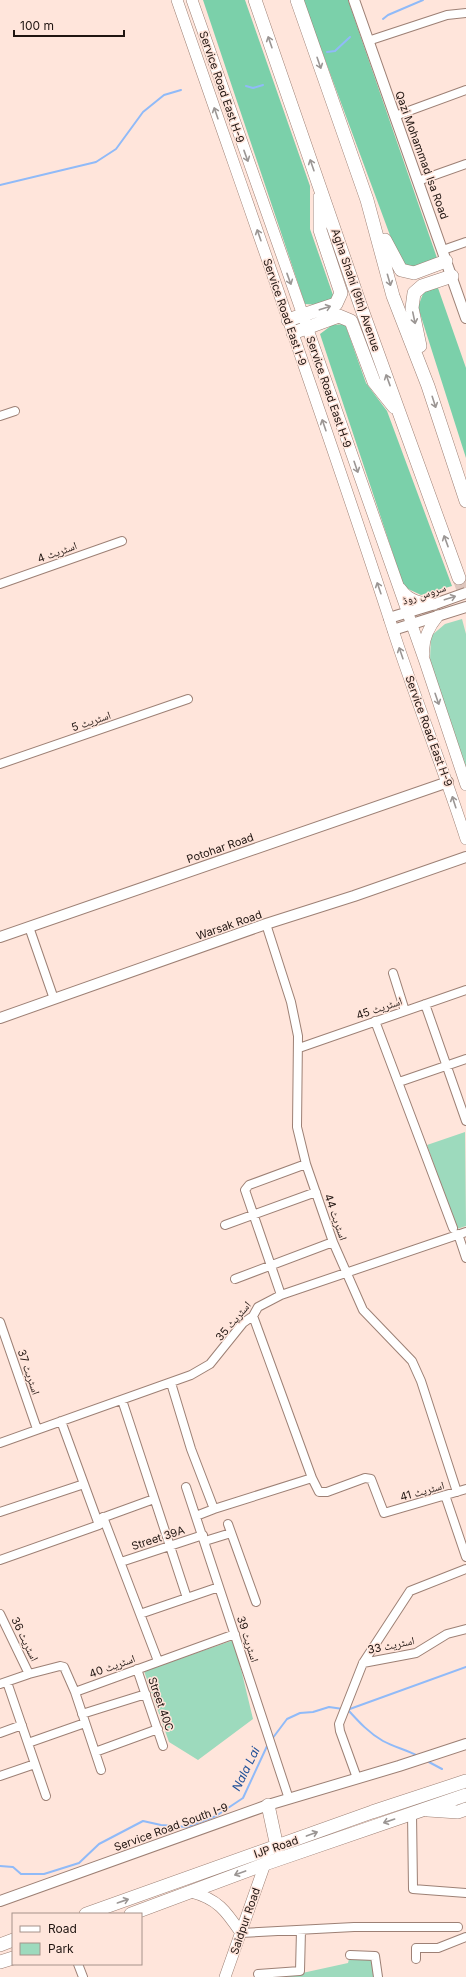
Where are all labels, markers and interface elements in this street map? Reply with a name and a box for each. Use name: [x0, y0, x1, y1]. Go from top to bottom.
scale bar: [14, 12, 124, 38]
text: 100 m: [20, 18, 54, 33]
street label: Service Road East H-9: [196, 29, 248, 145]
one-way arrow: [265, 36, 273, 48]
one-way arrow: [316, 57, 323, 70]
street label: Qazi Mohammad Isa Road: [392, 89, 452, 221]
one-way arrow: [212, 106, 219, 119]
one-way arrow: [242, 150, 250, 162]
one-way arrow: [308, 158, 315, 171]
street label: Agha Shahi (9th) Avenue: [328, 227, 384, 353]
one-way arrow: [254, 230, 262, 242]
street label: Service Road East I-9: [260, 257, 310, 367]
one-way arrow: [286, 272, 294, 284]
one-way arrow: [386, 273, 393, 286]
one-way arrow: [319, 303, 331, 311]
one-way arrow: [410, 311, 418, 324]
street label: Service Road East H-9: [303, 334, 355, 450]
one-way arrow: [383, 374, 391, 386]
one-way arrow: [430, 396, 438, 408]
one-way arrow: [320, 418, 327, 431]
one-way arrow: [352, 461, 360, 473]
one-way arrow: [442, 535, 449, 548]
street label: اسٹریٹ 4: [35, 538, 79, 566]
street label: سروس روڈ: [400, 580, 448, 608]
one-way arrow: [374, 582, 382, 594]
one-way arrow: [444, 594, 456, 602]
one-way arrow: [396, 647, 404, 659]
street label: Service Road East H-9: [402, 673, 456, 789]
one-way arrow: [434, 693, 441, 706]
street label: اسٹریٹ 5: [69, 708, 113, 734]
one-way arrow: [450, 795, 457, 808]
street label: Potohar Road: [185, 830, 255, 866]
street label: Warsak Road: [194, 907, 264, 943]
street label: اسٹریٹ 45: [354, 994, 404, 1022]
street label: اسٹریٹ 44: [322, 1192, 350, 1242]
street label: اسٹریٹ 35: [212, 1298, 254, 1344]
street label: اسٹریٹ 37: [15, 1347, 43, 1397]
street label: اسٹریٹ 41: [398, 1478, 446, 1504]
street label: Street 39A: [130, 1523, 187, 1553]
street label: اسٹریٹ 36: [8, 1614, 42, 1664]
street label: اسٹریٹ 39: [234, 1614, 262, 1664]
street label: اسٹریٹ 33: [366, 1633, 416, 1657]
street label: اسٹریٹ 40: [87, 1651, 137, 1681]
street label: Street 40C: [145, 1675, 177, 1733]
water label: Nala Lai: [228, 1743, 263, 1793]
street label: Service Road South I-9: [112, 1800, 230, 1854]
one-way arrow: [384, 1817, 396, 1825]
one-way arrow: [305, 1830, 317, 1838]
street label: IJP Road: [252, 1833, 300, 1861]
one-way arrow: [235, 1870, 247, 1878]
street label: Saidpur Road: [227, 1886, 263, 1956]
one-way arrow: [117, 1897, 130, 1904]
legend: [12, 1913, 142, 1965]
text: Road: [48, 1921, 77, 1936]
text: Park: [48, 1941, 74, 1956]

